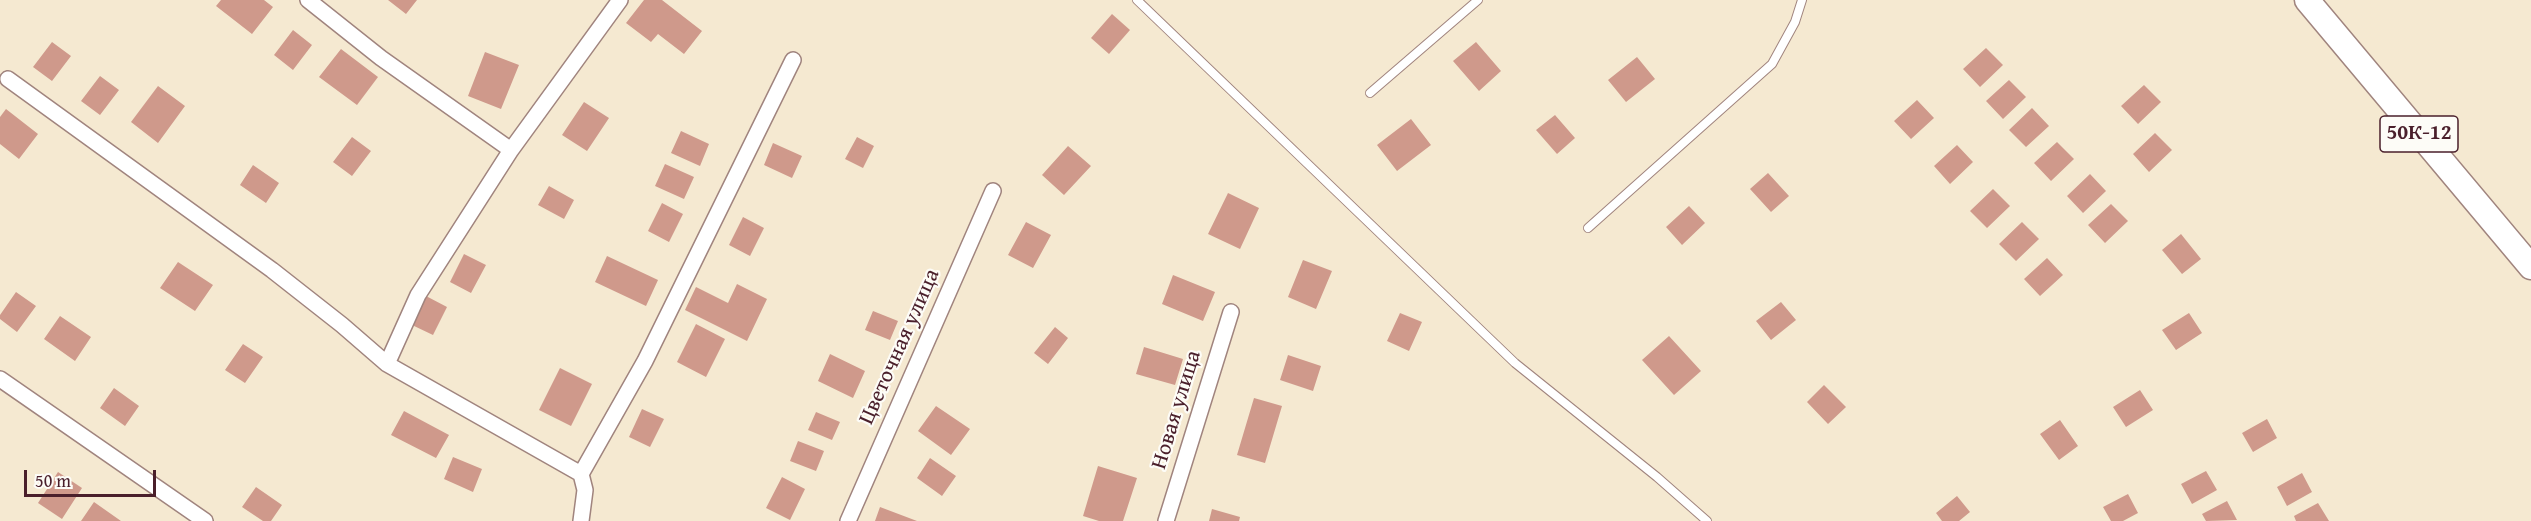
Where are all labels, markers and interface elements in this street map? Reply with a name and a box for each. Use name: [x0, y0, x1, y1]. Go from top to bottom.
road number: 50К-12: [2380, 116, 2458, 152]
street label: Цветочная улица: [854, 265, 946, 429]
street label: Новая улица: [1146, 348, 1208, 472]
scale bar: [27, 458, 159, 496]
text: 50 m: [35, 467, 71, 494]

